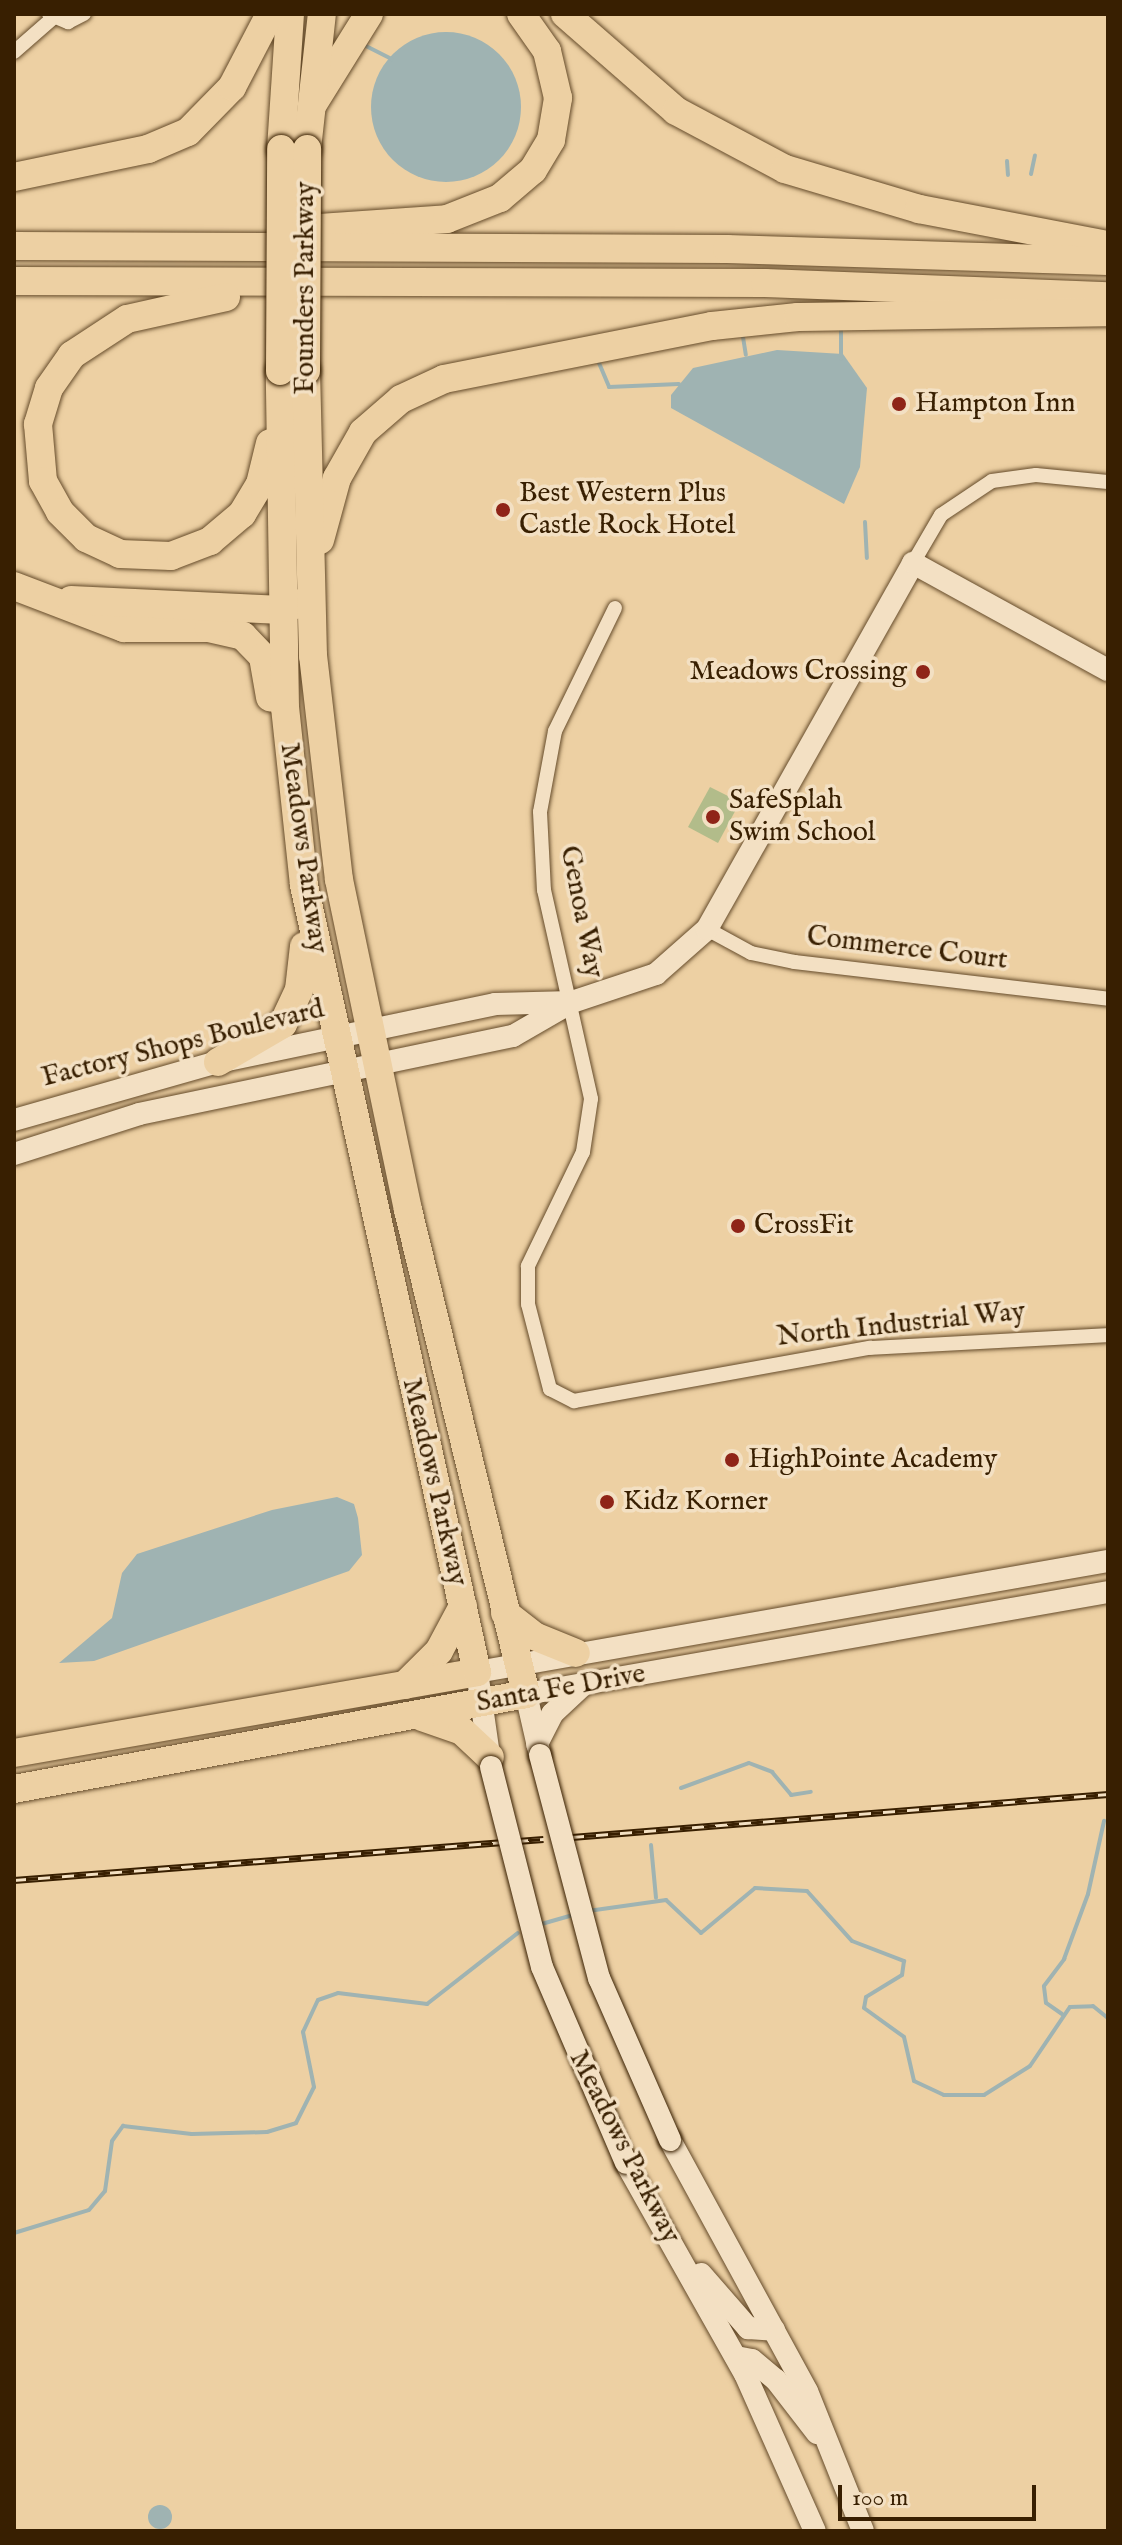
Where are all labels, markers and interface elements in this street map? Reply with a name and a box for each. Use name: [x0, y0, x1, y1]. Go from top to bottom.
street label: Founders Parkway: [289, 181, 323, 395]
place label: Hampton Inn: [915, 387, 1075, 421]
marker: Hampton Inn: [890, 395, 908, 413]
place label: Best Western Plus Castle Rock Hotel: [519, 477, 735, 543]
marker: Best Western Plus Castle Rock Hotel: [494, 501, 512, 519]
place label: Meadows Crossing: [689, 655, 907, 689]
marker: Meadows Crossing: [914, 663, 932, 681]
street label: Meadows Parkway: [272, 741, 334, 955]
place label: SafeSplah Swim School: [729, 784, 876, 850]
marker: SafeSplah Swim School: [704, 808, 722, 826]
street label: Genoa Way: [552, 843, 610, 981]
street label: Commerce Court: [805, 920, 1009, 978]
street label: Factory Shops Boulevard: [38, 993, 328, 1095]
place label: CrossFit: [754, 1209, 854, 1243]
marker: CrossFit: [729, 1217, 747, 1235]
street label: North Industrial Way: [775, 1295, 1027, 1355]
street label: Meadows Parkway: [394, 1375, 474, 1589]
place label: HighPointe Academy: [748, 1443, 997, 1477]
marker: HighPointe Academy: [723, 1451, 741, 1469]
place label: Kidz Korner: [623, 1485, 768, 1519]
marker: Kidz Korner: [598, 1493, 616, 1511]
street label: Santa Fe Drive: [474, 1658, 648, 1720]
street label: Meadows Parkway: [561, 2045, 687, 2249]
scale bar: [842, 2469, 1040, 2519]
text: 100 m: [852, 2483, 908, 2514]

